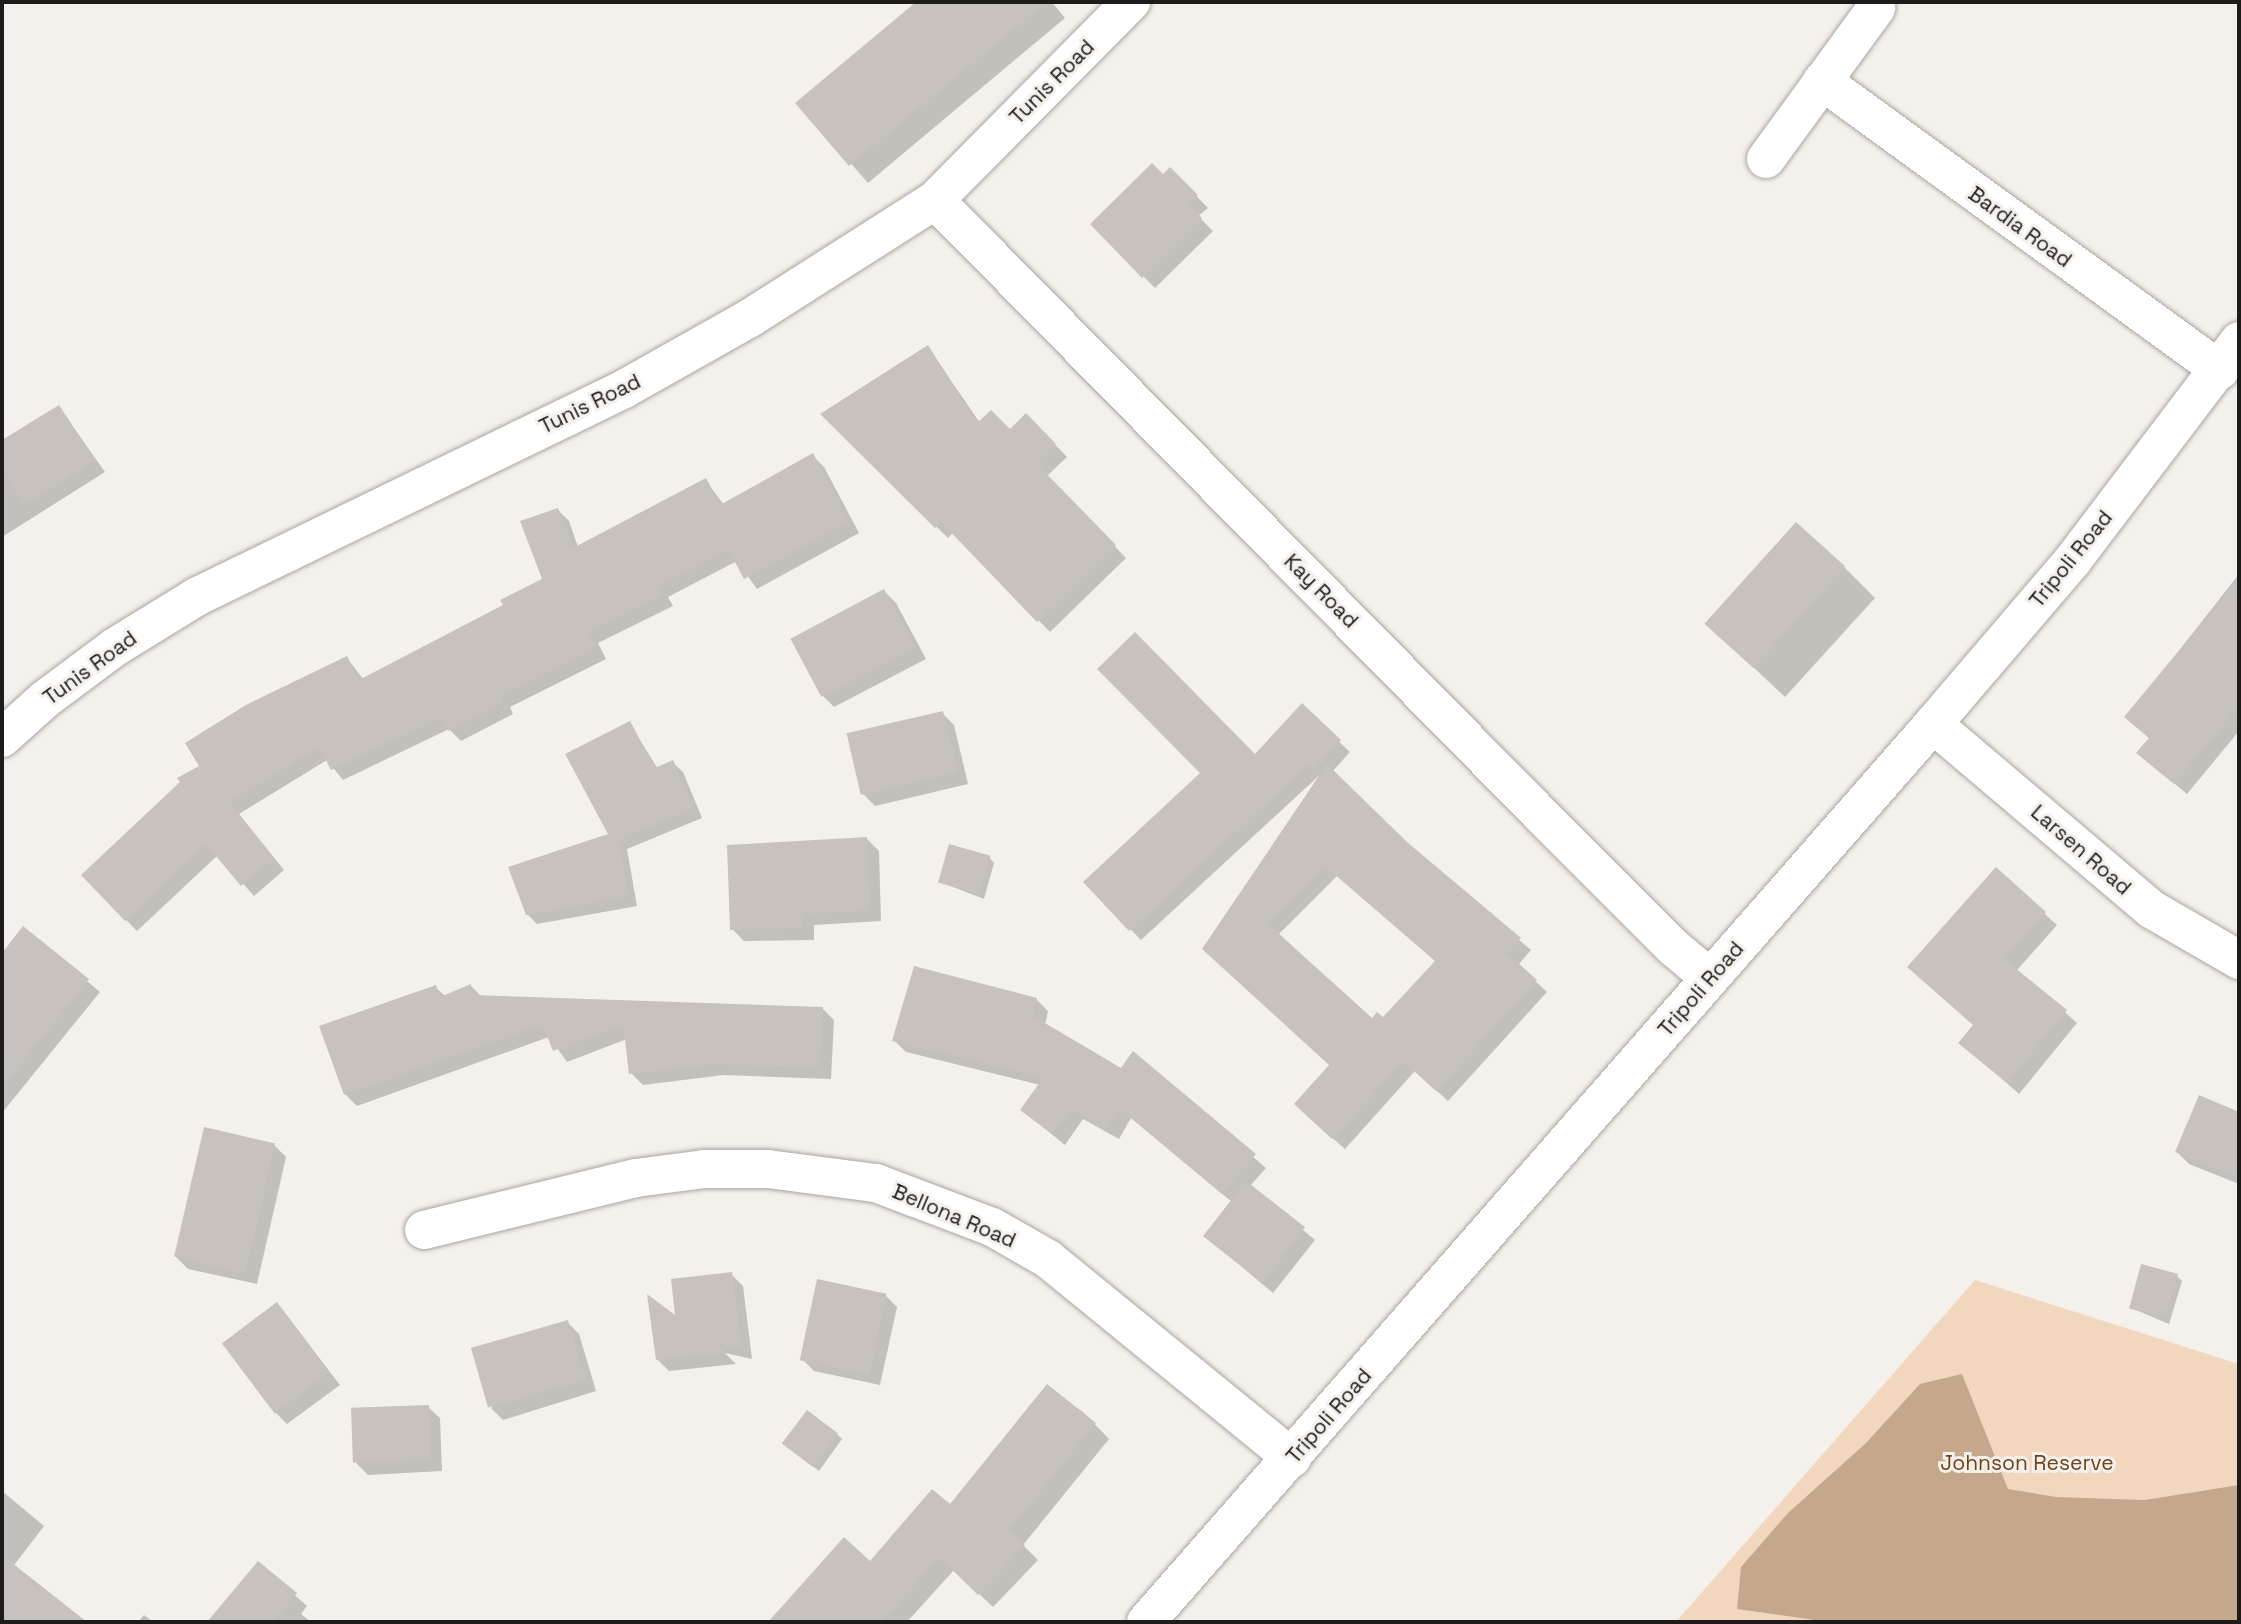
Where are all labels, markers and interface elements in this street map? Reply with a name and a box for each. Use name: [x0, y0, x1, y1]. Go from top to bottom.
street label: Tunis Road: [1004, 34, 1100, 130]
street label: Bardia Road: [1964, 181, 2076, 273]
street label: Tunis Road: [535, 369, 645, 439]
street label: Tripoli Road: [2024, 505, 2118, 613]
street label: Kay Road: [1279, 549, 1363, 633]
street label: Tunis Road: [38, 626, 142, 710]
street label: Larsen Road: [2026, 800, 2136, 900]
street label: Tripoli Road: [1653, 936, 1749, 1042]
street label: Bellona Road: [889, 1179, 1019, 1253]
street label: Tripoli Road: [1281, 1363, 1377, 1469]
park label: Johnson Reserve: [1940, 1450, 2114, 1476]

